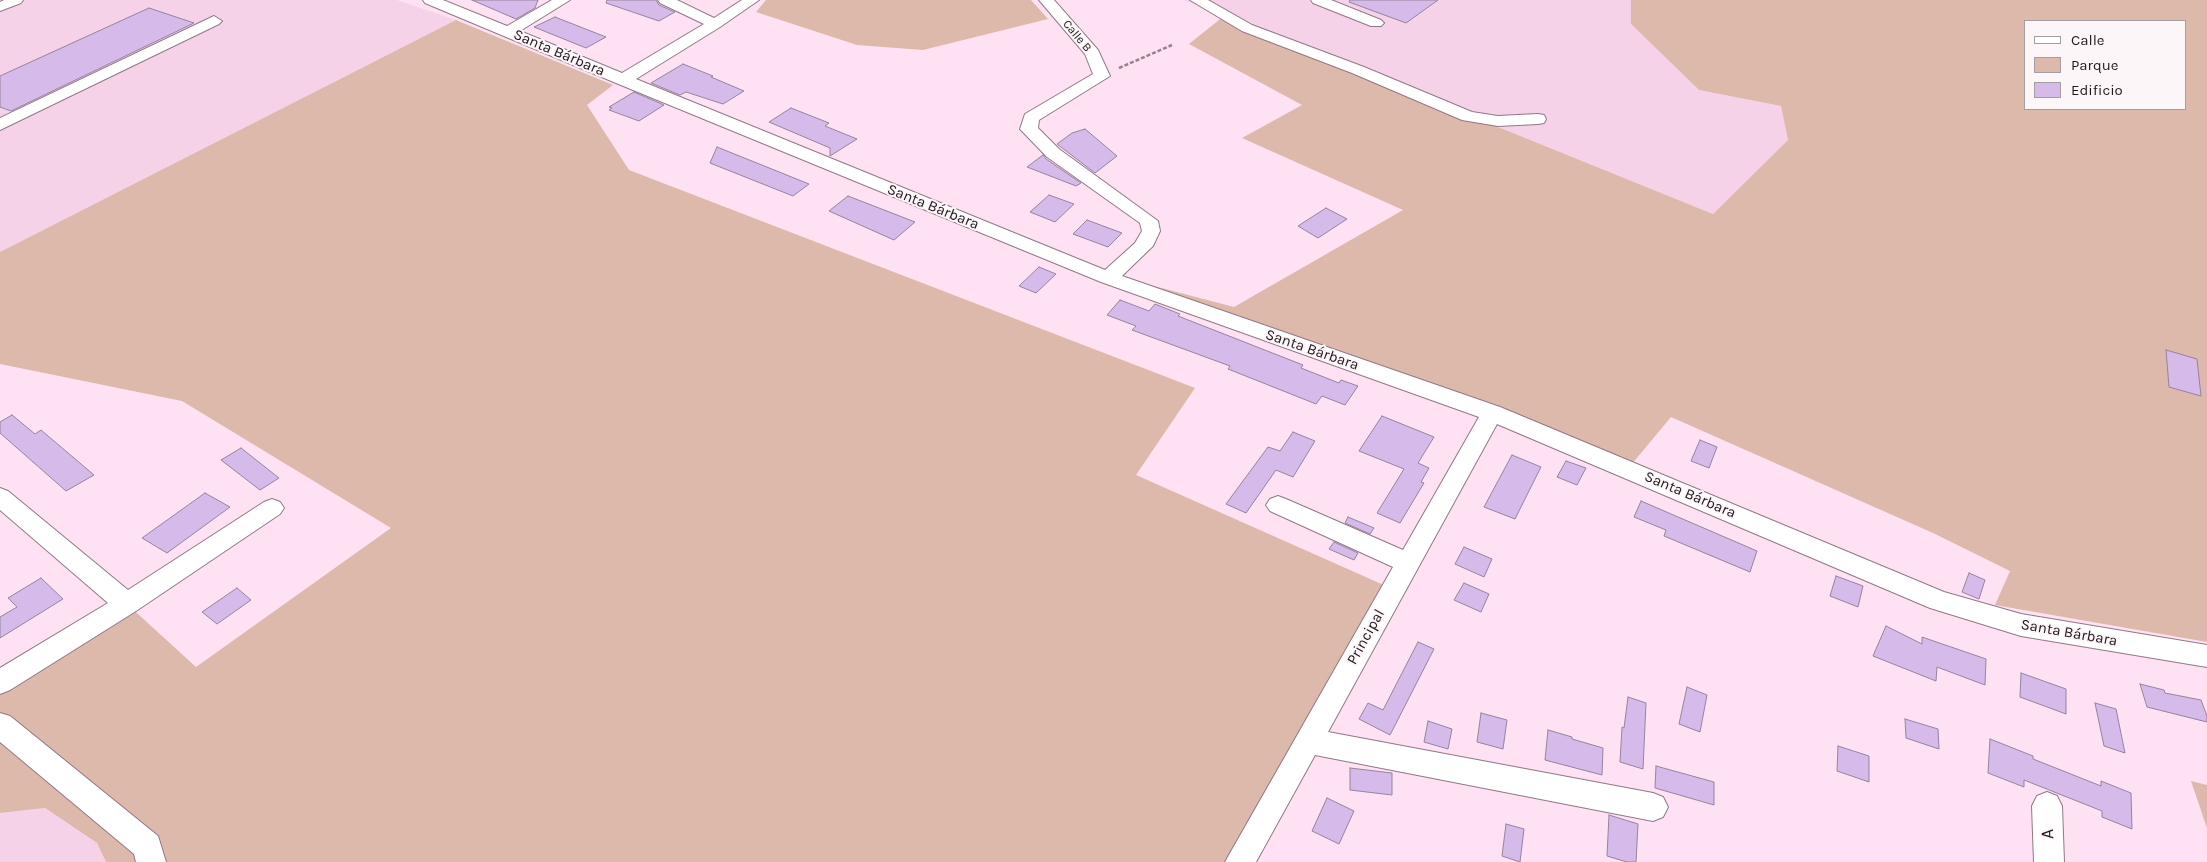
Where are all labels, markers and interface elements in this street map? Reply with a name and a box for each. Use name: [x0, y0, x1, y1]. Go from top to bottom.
street label: Calle B: [1060, 17, 1094, 55]
legend: [2024, 20, 2187, 110]
street label: Santa Bárbara: [511, 26, 607, 80]
text: Calle: [2071, 31, 2105, 49]
text: Parque: [2071, 56, 2119, 74]
text: Edificio: [2071, 81, 2123, 99]
street label: Santa Bárbara: [884, 180, 982, 234]
street label: Santa Bárbara: [1263, 326, 1361, 374]
street label: Santa Bárbara: [1642, 468, 1738, 522]
street label: Principal: [1343, 606, 1389, 668]
street label: Santa Bárbara: [2019, 616, 2119, 650]
street label: A: [2037, 828, 2059, 840]

